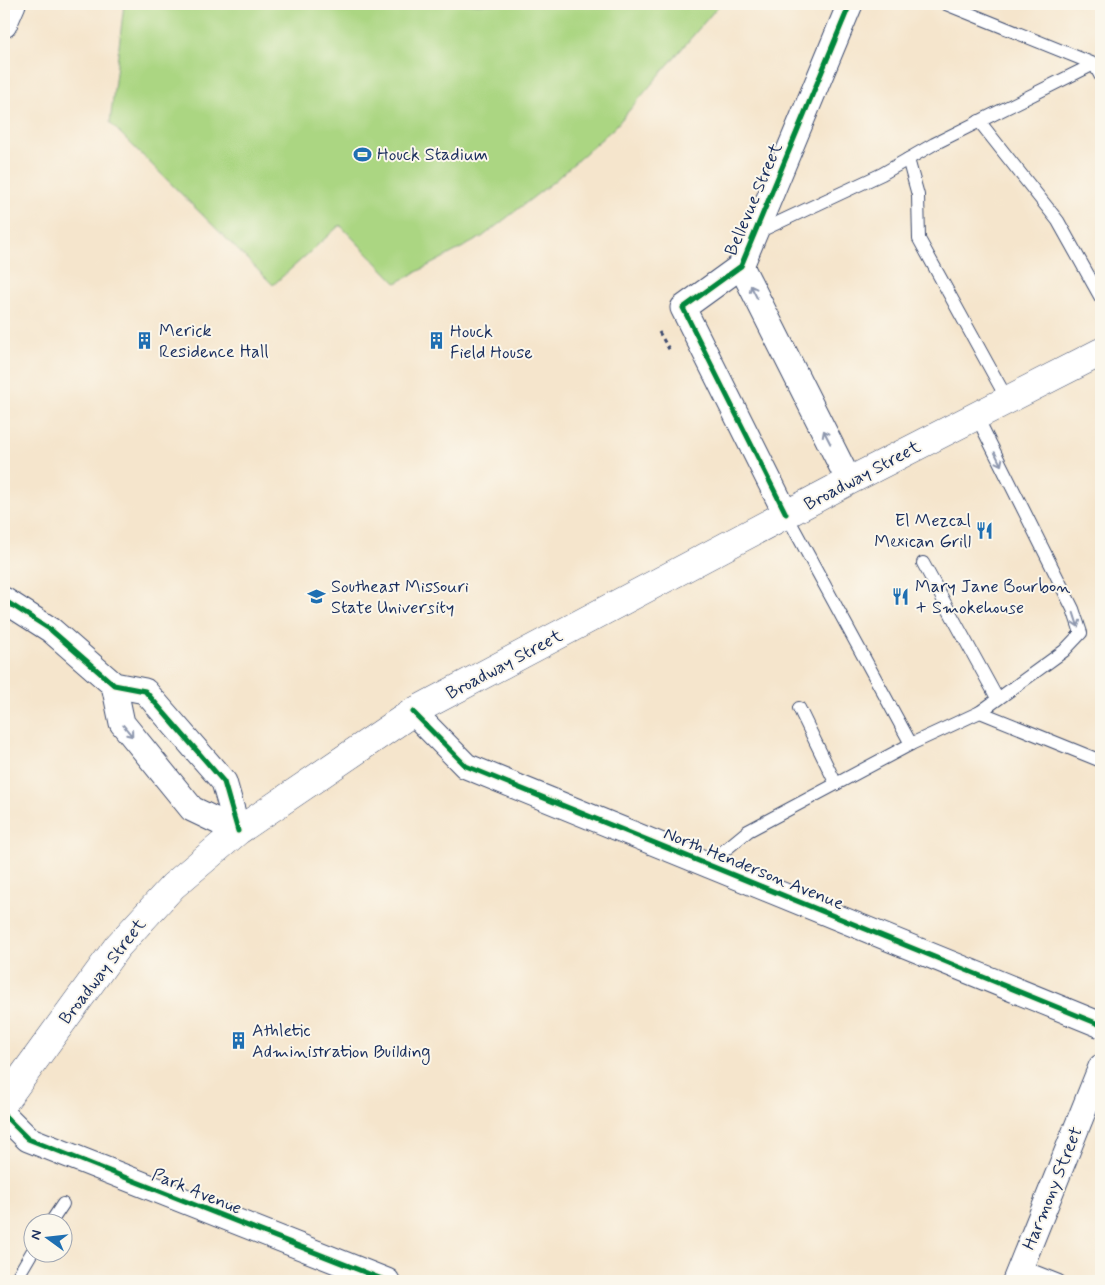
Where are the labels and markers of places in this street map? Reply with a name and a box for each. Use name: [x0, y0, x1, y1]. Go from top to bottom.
place label: Houck Stadium: [377, 143, 488, 167]
sports icon: Houck Stadium: [353, 144, 373, 164]
place label: Merick Residence Hall: [159, 319, 269, 364]
place label: Houck Field House: [450, 320, 533, 365]
building icon: Merick Residence Hall: [135, 330, 155, 350]
building icon: Houck Field House: [426, 331, 446, 351]
place label: El Mezcal Mexican Grill: [874, 509, 971, 554]
restaurant icon: El Mezcal Mexican Grill: [975, 520, 995, 540]
place label: Southeast Missouri State University: [331, 575, 469, 620]
place label: Mary Jane Bourbon + Smokehouse: [915, 575, 1070, 620]
school or university icon: Southeast Missouri State University: [307, 586, 327, 606]
restaurant icon: Mary Jane Bourbon + Smokehouse: [891, 586, 911, 606]
place label: Athletic Administration Building: [252, 1019, 431, 1065]
building icon: Athletic Administration Building: [228, 1030, 248, 1050]

